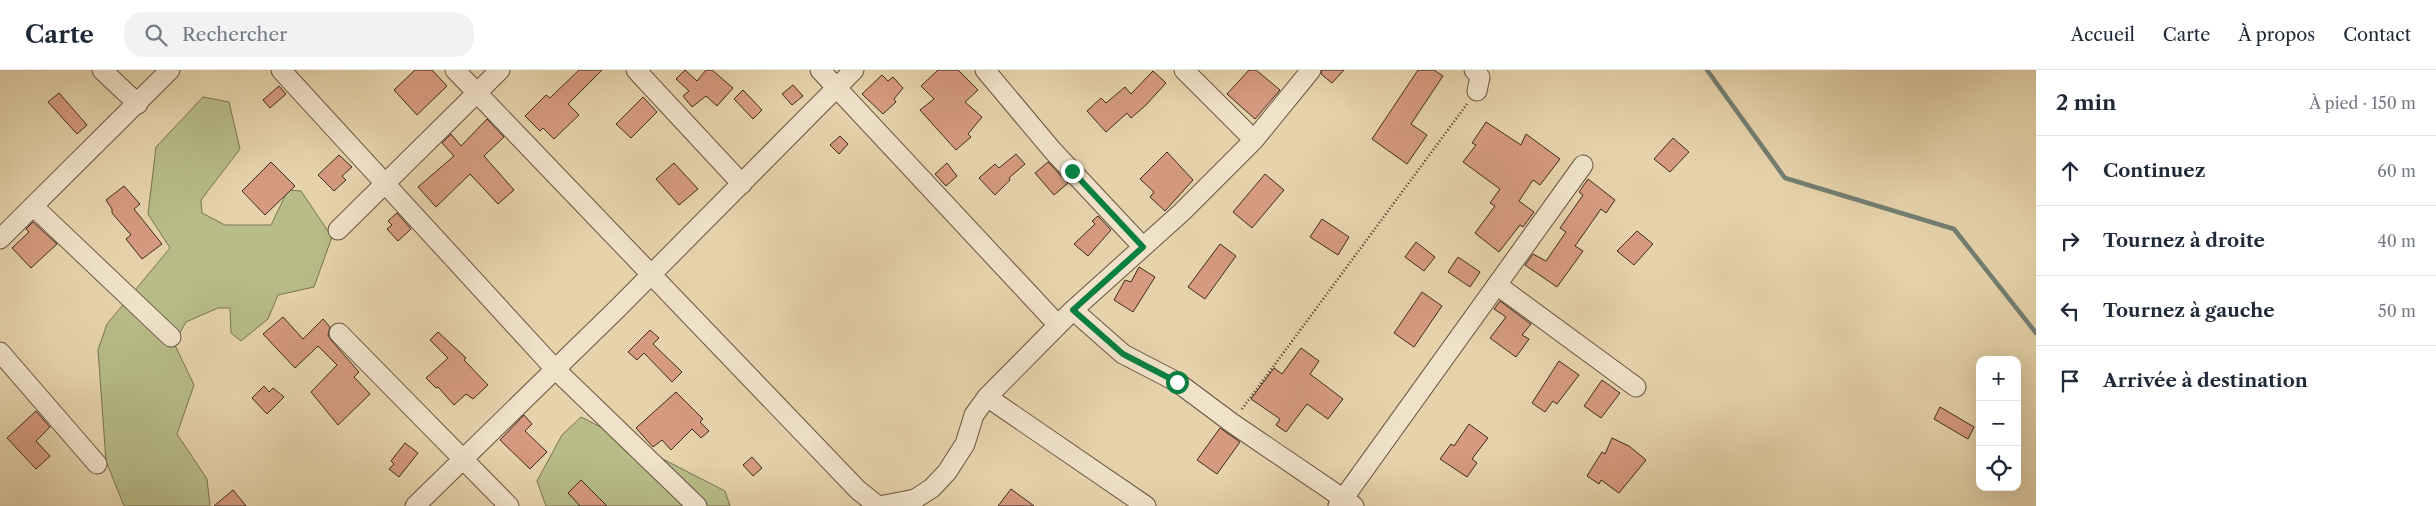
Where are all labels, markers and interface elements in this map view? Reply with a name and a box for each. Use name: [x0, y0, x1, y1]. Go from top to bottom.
search box: [124, 12, 474, 57]
text: Carte: [25, 20, 94, 49]
icon: search: [142, 21, 170, 49]
text: Rechercher: [182, 23, 287, 46]
text: Accueil: [2071, 24, 2135, 46]
text: Carte: [2163, 24, 2210, 46]
text: À propos: [2238, 24, 2315, 46]
text: Contact: [2343, 24, 2411, 46]
text: 2 min: [2056, 90, 2116, 115]
text: À pied · 150 m: [2309, 93, 2416, 113]
icon: ahead: [2056, 157, 2084, 185]
text: Continuez: [2103, 159, 2205, 182]
route end: [1061, 160, 1084, 183]
text: 60 m: [2377, 161, 2416, 181]
icon: right: [2056, 227, 2084, 255]
text: Tournez à droite: [2103, 229, 2265, 252]
text: 40 m: [2377, 231, 2416, 251]
icon: left: [2056, 297, 2084, 325]
text: Tournez à gauche: [2103, 299, 2275, 322]
text: 50 m: [2378, 301, 2416, 321]
map controls: [1976, 356, 2021, 491]
button: +: [1976, 356, 2021, 401]
icon: arrive: [2056, 367, 2084, 395]
text: Arrivée à destination: [2103, 369, 2308, 392]
route start: [1166, 371, 1189, 394]
button: −: [1976, 401, 2021, 446]
button: locate: [1976, 446, 2021, 491]

